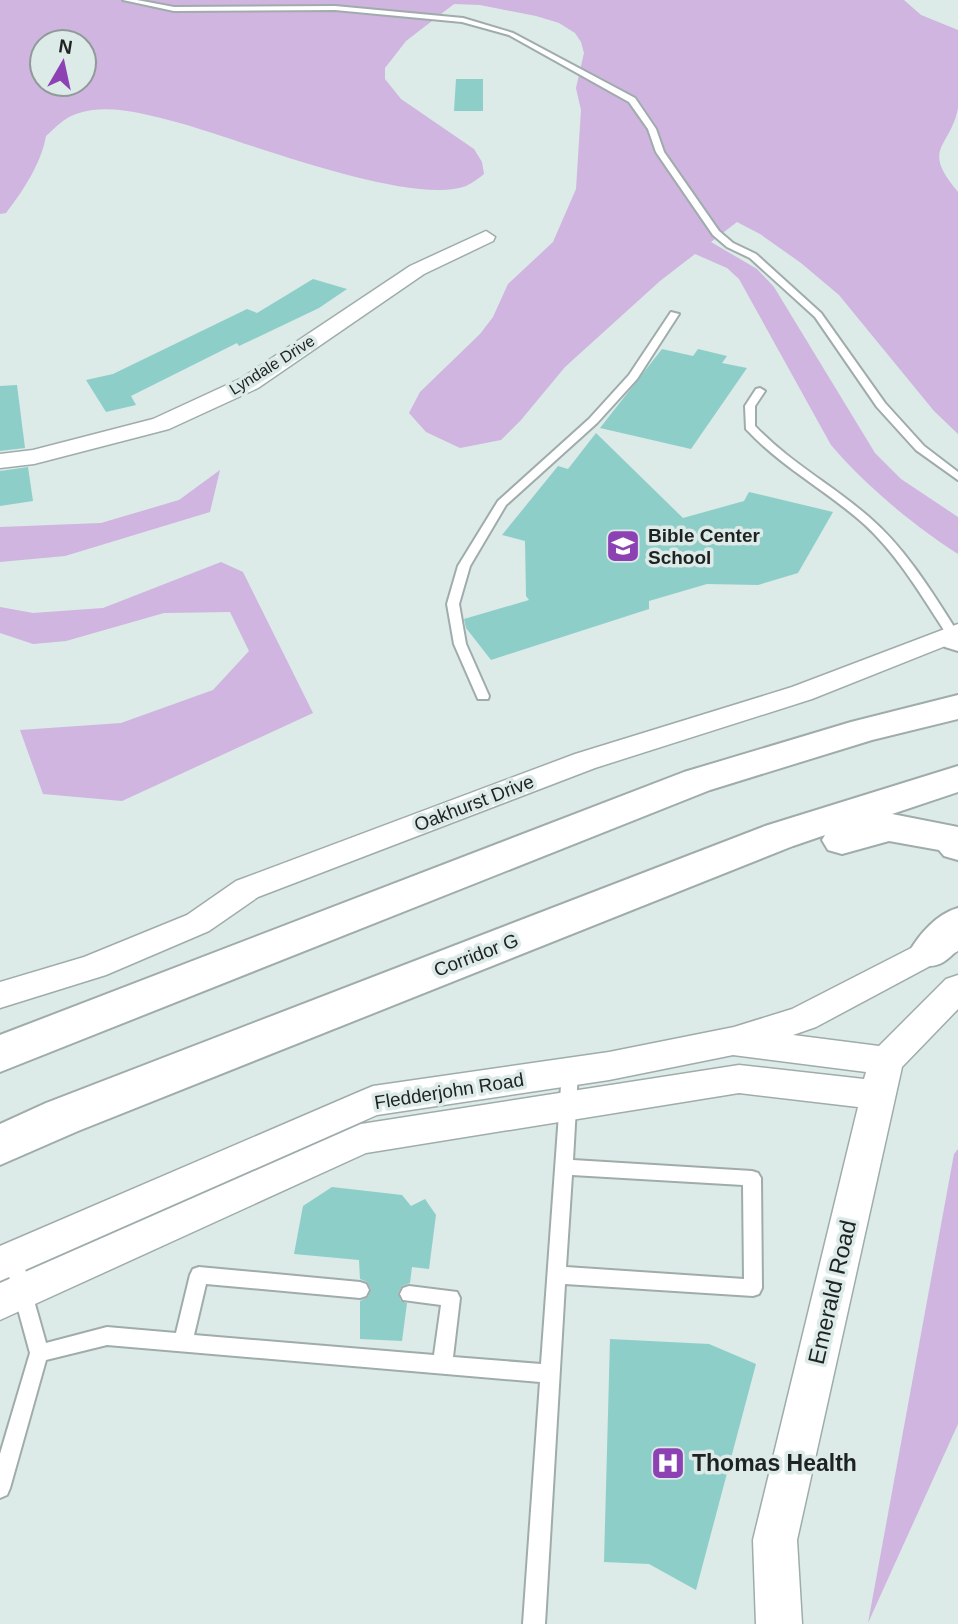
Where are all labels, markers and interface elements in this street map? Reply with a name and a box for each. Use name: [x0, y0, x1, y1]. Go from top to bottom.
north arrow: [28, 28, 98, 98]
text: N: [57, 35, 74, 58]
street label: Lyndale Drive: [226, 332, 318, 398]
place label: Bible Center School: [648, 525, 761, 568]
school or university icon: Bible Center School: [604, 527, 642, 565]
street label: Oakhurst Drive: [411, 770, 537, 836]
street label: Corridor G: [431, 929, 521, 981]
street label: Fledderjohn Road: [373, 1069, 525, 1113]
street label: Emerald Road: [803, 1217, 861, 1367]
hospital icon: Thomas Health: [649, 1444, 687, 1482]
place label: Thomas Health: [692, 1450, 857, 1476]

